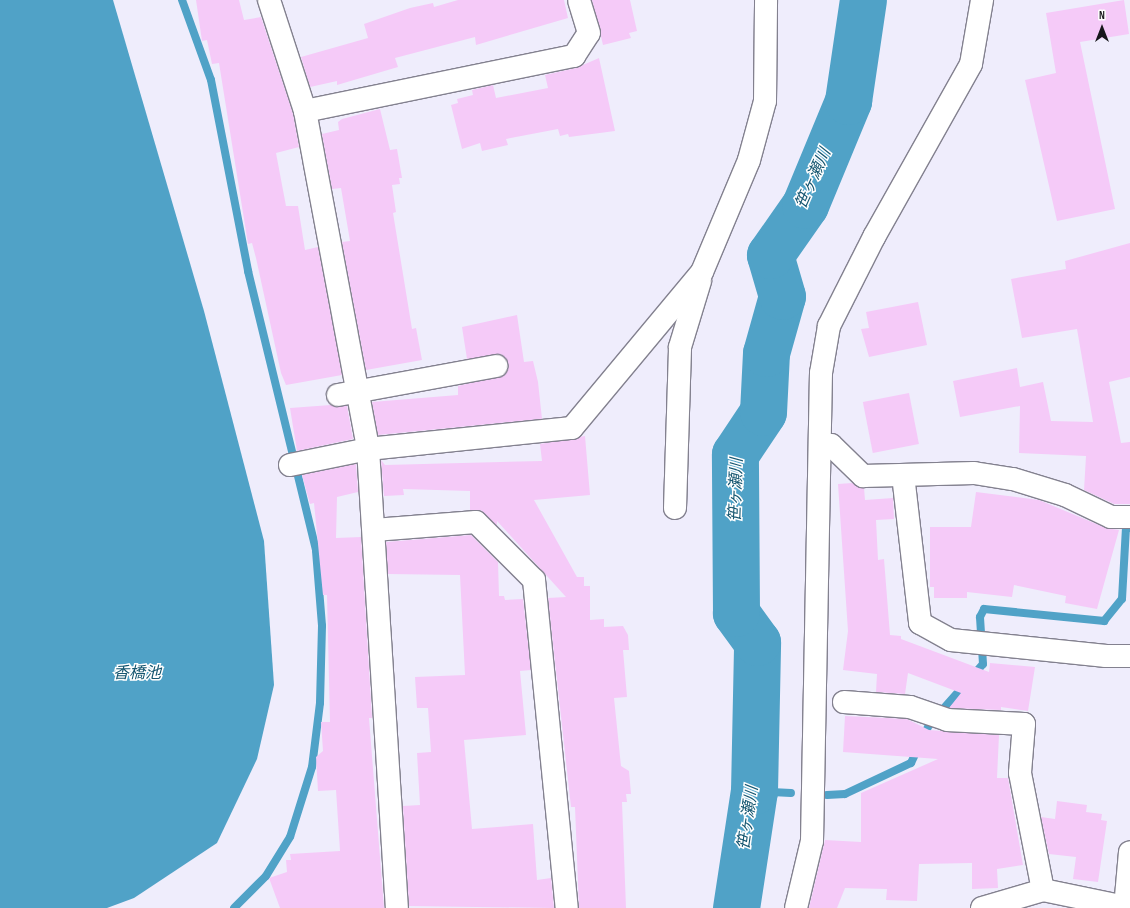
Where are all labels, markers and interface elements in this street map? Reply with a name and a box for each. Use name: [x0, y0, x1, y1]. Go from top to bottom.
north arrow: [1082, 8, 1122, 48]
text: N: [1099, 9, 1105, 22]
water label: 笹ヶ瀬川: [792, 146, 836, 212]
water label: 笹ヶ瀬川: [726, 458, 748, 522]
water label: 香橋池: [113, 664, 161, 684]
water label: 笹ヶ瀬川: [735, 785, 763, 851]

